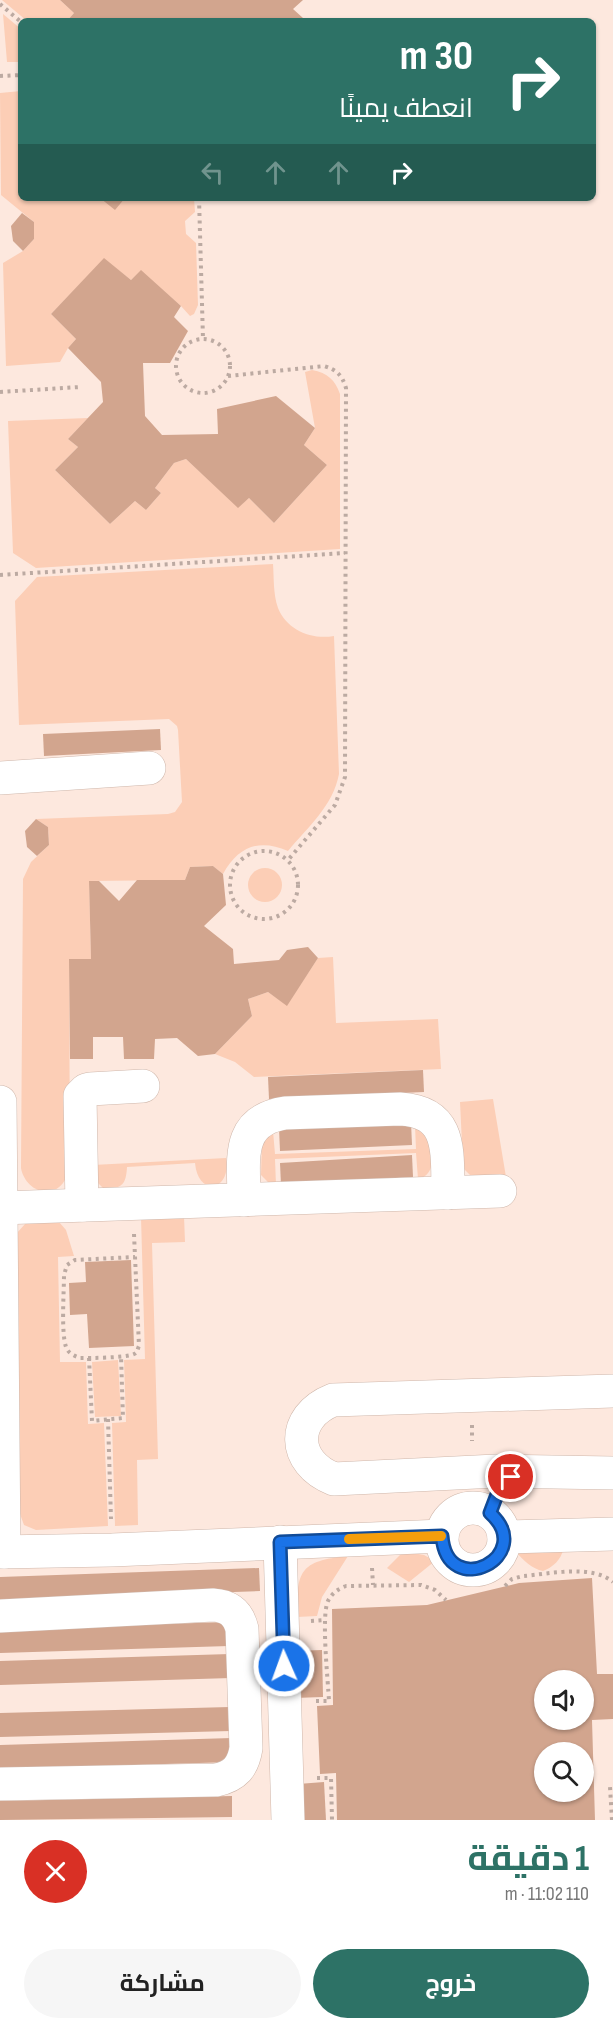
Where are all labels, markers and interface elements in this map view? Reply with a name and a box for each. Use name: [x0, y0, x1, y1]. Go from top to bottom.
text: 30 m: [400, 31, 473, 82]
icon: right: [494, 42, 572, 120]
text: انعطف يمينًا: [339, 93, 473, 125]
icon: left: [196, 156, 229, 189]
icon: ahead: [259, 156, 292, 189]
icon: ahead: [322, 156, 355, 189]
icon: right: [385, 156, 418, 189]
pin: [485, 1451, 536, 1502]
icon: arrive: [494, 1460, 527, 1493]
position arrow: [252, 1634, 316, 1698]
map controls: [534, 1670, 594, 1802]
button: sound: [534, 1670, 594, 1730]
button: search: [534, 1742, 594, 1802]
text: 1 دقيقة: [467, 1838, 589, 1881]
button: close: [24, 1840, 87, 1903]
text: 110 m · 11:02: [505, 1882, 589, 1906]
button: مشاركة: [24, 1949, 301, 2018]
button: خروج: [313, 1949, 589, 2018]

